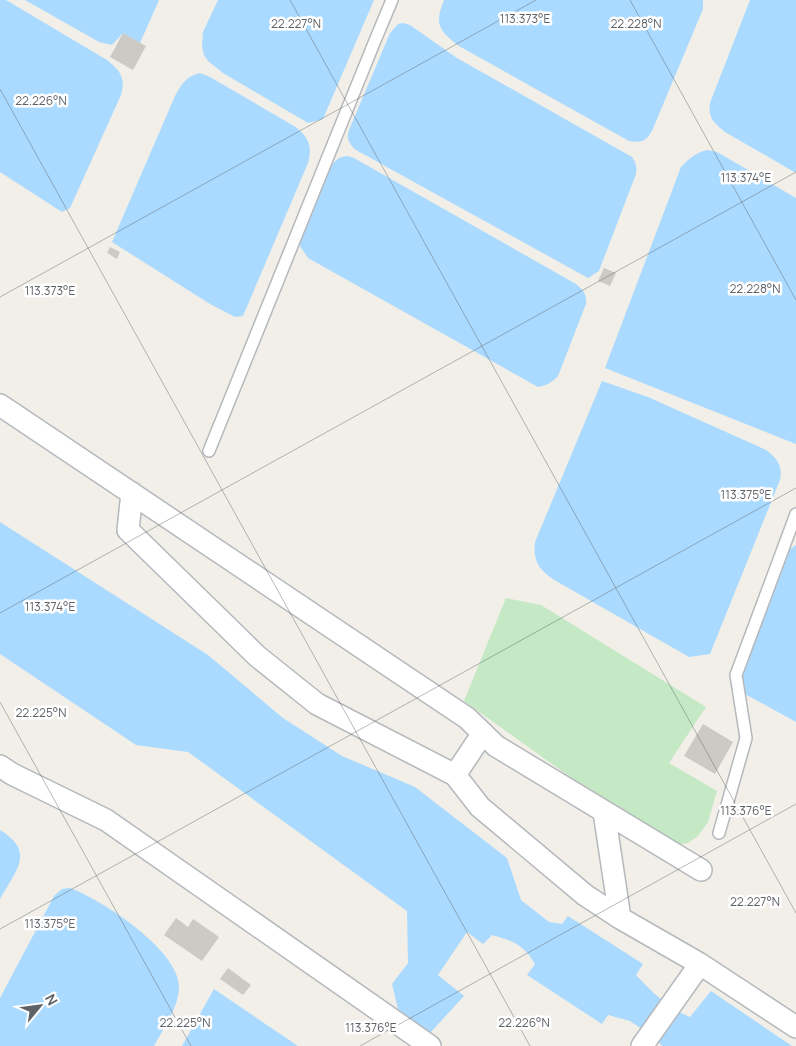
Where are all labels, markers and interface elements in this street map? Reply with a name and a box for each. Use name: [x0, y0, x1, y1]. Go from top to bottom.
text: 113.373°E: [500, 10, 550, 27]
text: 22.227°N: [271, 15, 321, 32]
text: 22.228°N: [611, 15, 661, 32]
text: 22.226°N: [15, 92, 67, 109]
text: 113.374°E: [721, 169, 771, 186]
text: 22.228°N: [730, 280, 780, 297]
text: 113.373°E: [25, 282, 75, 299]
text: 113.375°E: [721, 486, 772, 503]
text: 113.374°E: [25, 598, 75, 615]
text: 22.225°N: [16, 704, 66, 721]
text: 113.376°E: [720, 802, 772, 819]
text: 22.227°N: [730, 893, 780, 910]
text: 113.375°E: [25, 915, 76, 932]
north arrow: [15, 981, 65, 1031]
text: N: [41, 990, 63, 1008]
text: 22.225°N: [160, 1014, 210, 1031]
text: 22.226°N: [498, 1014, 550, 1031]
text: 113.376°E: [345, 1019, 397, 1036]

